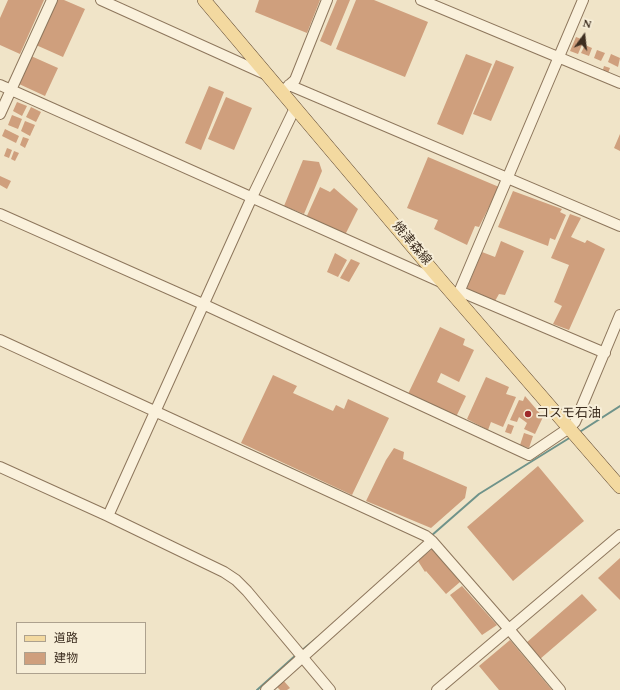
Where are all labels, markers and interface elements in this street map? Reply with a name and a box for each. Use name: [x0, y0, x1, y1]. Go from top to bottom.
text: N: [581, 15, 594, 33]
north arrow: [564, 16, 604, 56]
street label: 焼津森線: [388, 219, 434, 269]
place label: コスモ石油: [536, 406, 601, 422]
marker: コスモ石油: [523, 409, 533, 419]
legend: [16, 622, 146, 674]
text: 道路: [54, 629, 78, 648]
text: 建物: [54, 649, 78, 668]

